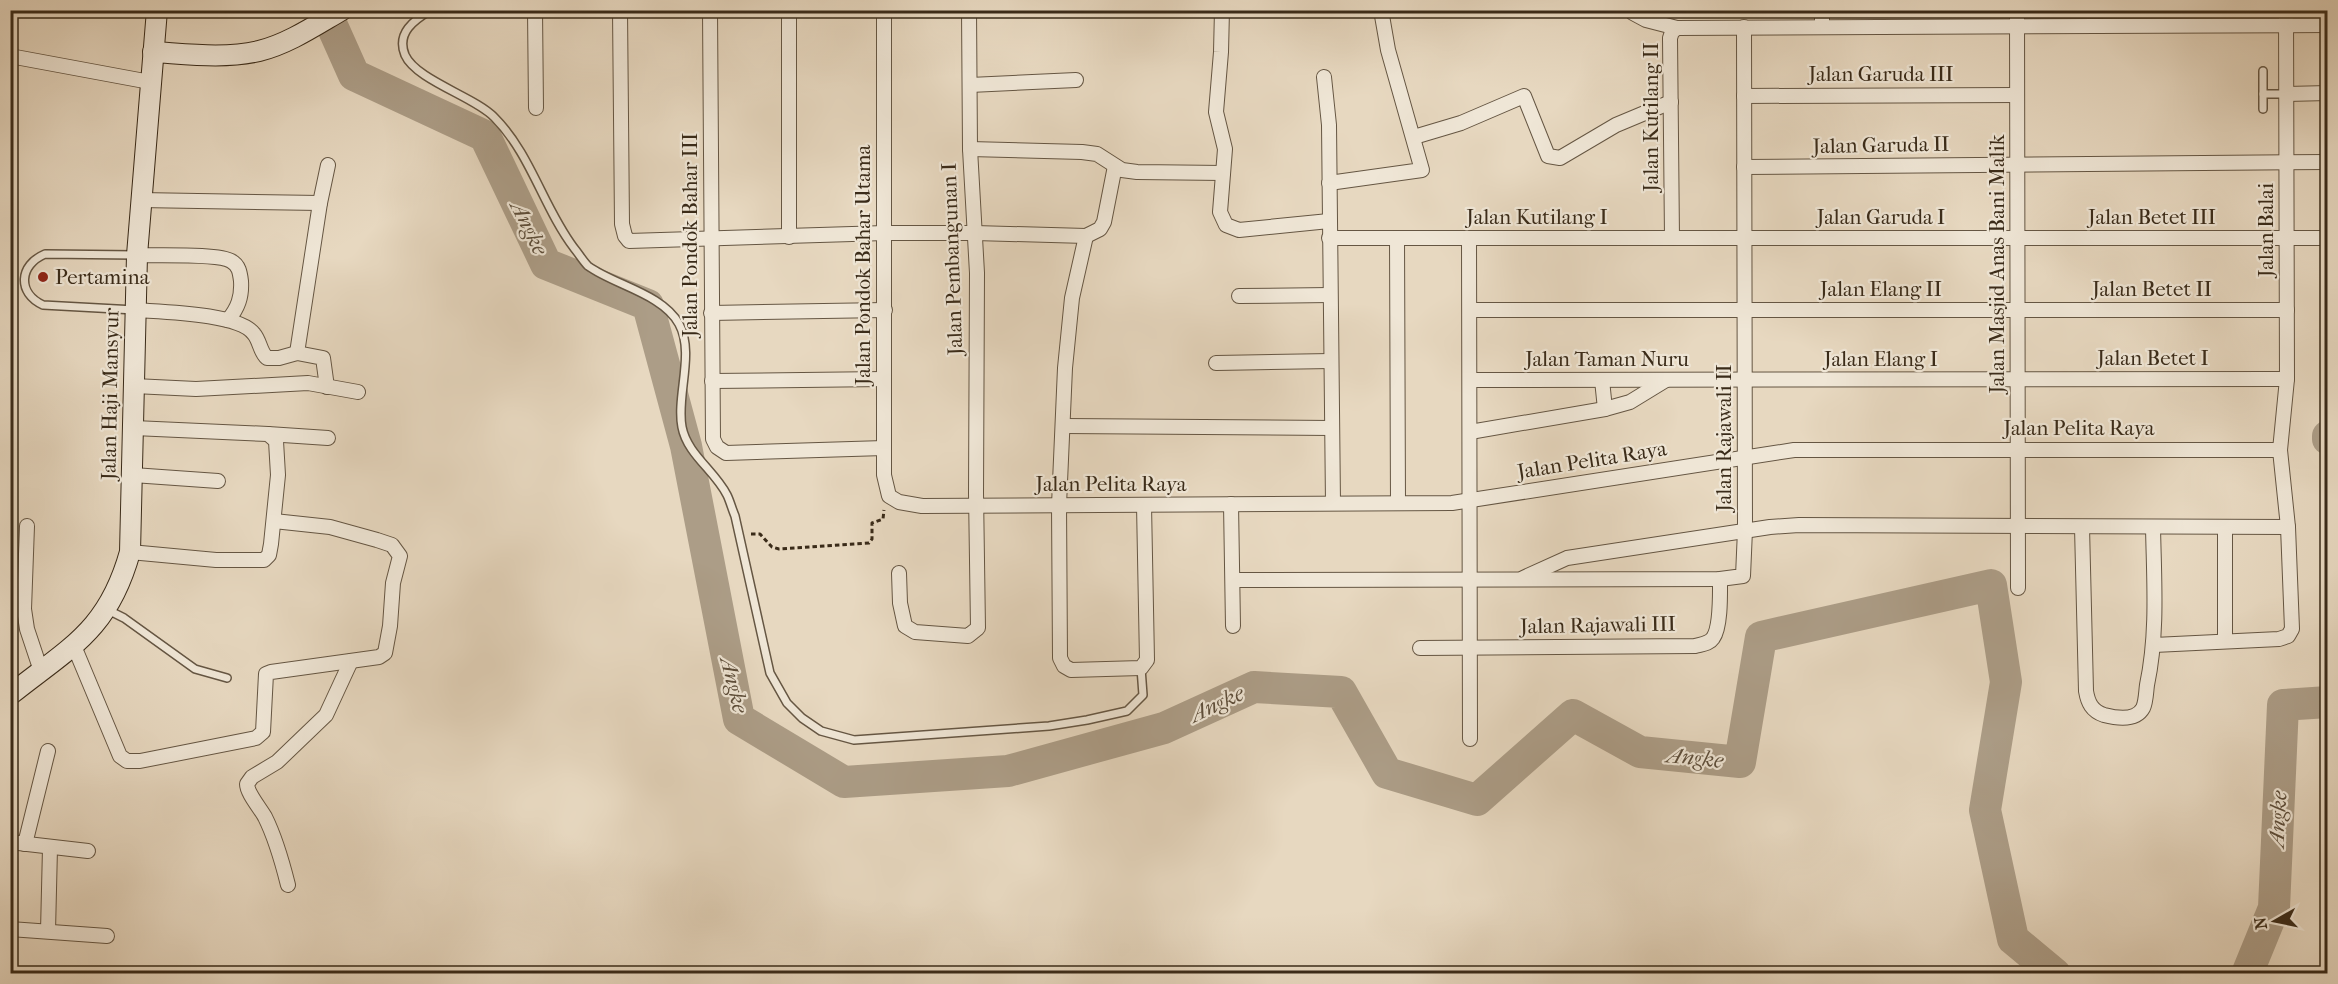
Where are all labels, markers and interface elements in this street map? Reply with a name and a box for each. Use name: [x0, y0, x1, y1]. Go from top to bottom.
street label: Jalan Kutilang II: [1639, 42, 1663, 194]
street label: Jalan Garuda III: [1807, 62, 1953, 86]
street label: Jalan Garuda II: [1810, 132, 1950, 158]
street label: Jalan Pondok Bahar III: [678, 133, 702, 339]
street label: Jalan Masjid Anas Bani Malik: [1985, 134, 2009, 396]
street label: Jalan Pondok Bahar Utama: [851, 144, 875, 387]
street label: Jalan Pembangunan I: [937, 162, 967, 358]
street label: Jalan Balai: [2254, 183, 2278, 279]
water label: Angke: [504, 194, 554, 260]
street label: Jalan Kutilang I: [1464, 205, 1608, 229]
street label: Jalan Garuda I: [1815, 205, 1945, 229]
street label: Jalan Betet III: [2086, 205, 2216, 229]
place label: Pertamina: [55, 265, 150, 289]
marker: Pertamina: [36, 270, 50, 284]
street label: Jalan Elang II: [1818, 277, 1942, 301]
street label: Jalan Betet II: [2090, 277, 2212, 301]
street label: Jalan Haji Mansyur: [96, 307, 124, 482]
street label: Jalan Betet I: [2095, 346, 2209, 370]
street label: Jalan Taman Nuru: [1523, 347, 1689, 371]
street label: Jalan Elang I: [1822, 347, 1938, 371]
street label: Jalan Rajawali II: [1712, 364, 1736, 514]
street label: Jalan Pelita Raya: [2001, 416, 2155, 440]
street label: Jalan Pelita Raya: [1514, 436, 1669, 484]
street label: Jalan Pelita Raya: [1033, 472, 1187, 496]
street label: Jalan Rajawali III: [1518, 612, 1676, 638]
water label: Angke: [714, 652, 754, 717]
water label: Angke: [1183, 680, 1249, 729]
water label: Angke: [1663, 742, 1725, 774]
water label: Angke: [2263, 789, 2293, 851]
north arrow: [2245, 891, 2305, 951]
text: N: [2250, 915, 2271, 931]

